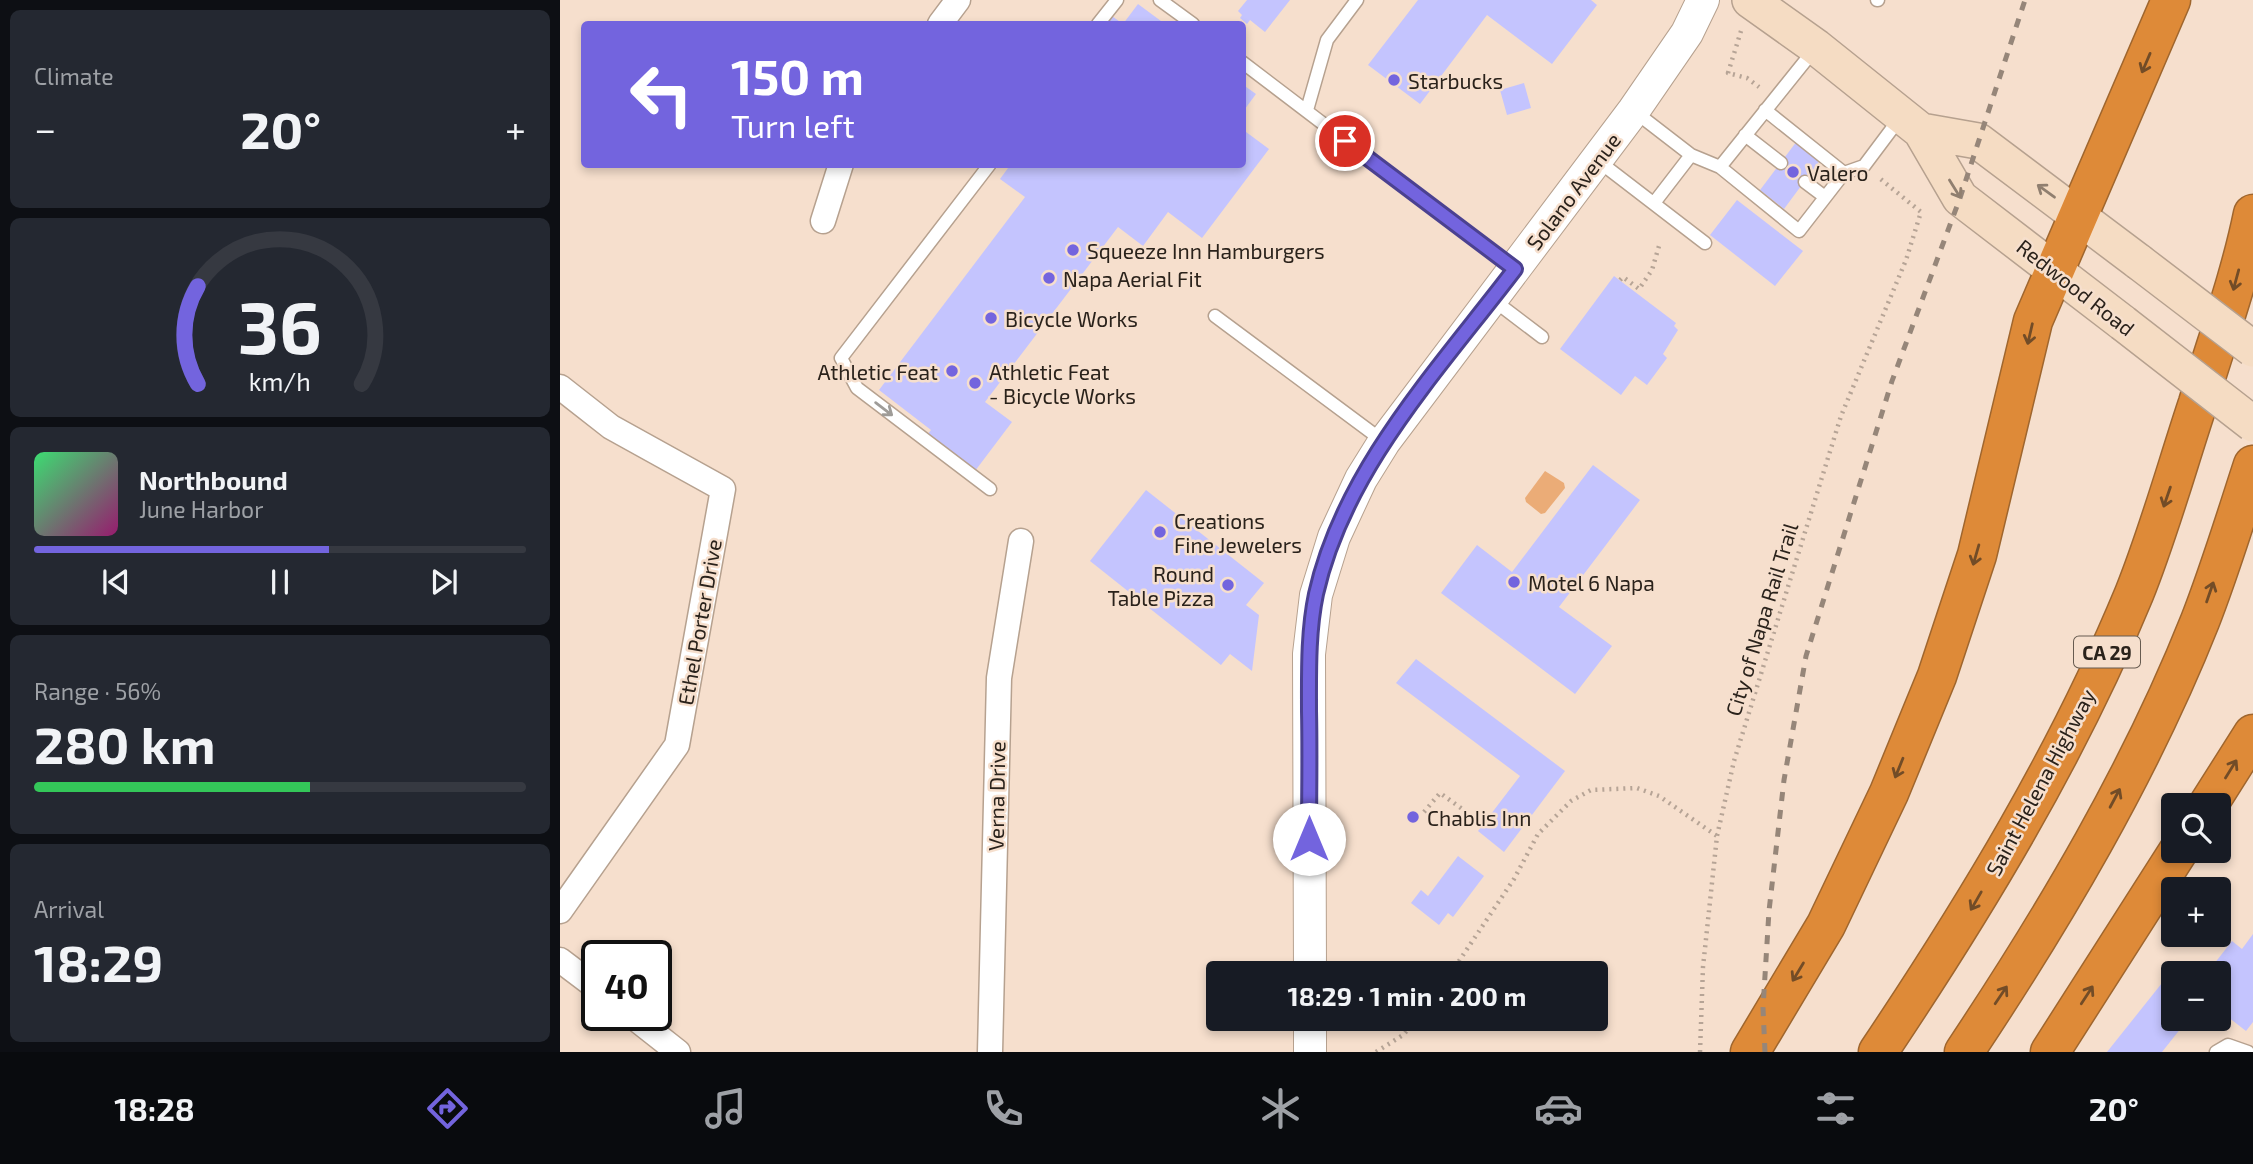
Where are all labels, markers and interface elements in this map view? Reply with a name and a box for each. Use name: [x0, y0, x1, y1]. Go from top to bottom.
text: 150 m: [731, 46, 864, 105]
icon: left: [616, 49, 707, 140]
one-way arrow: [2138, 52, 2151, 74]
text: Climate: [34, 62, 114, 90]
place label: Starbucks: [1408, 68, 1503, 93]
marker: Starbucks: [1386, 72, 1402, 88]
text: 20°: [240, 97, 321, 159]
text: −: [34, 105, 56, 151]
text: +: [505, 105, 526, 151]
text: Turn left: [731, 106, 855, 144]
pin: [1315, 111, 1375, 171]
icon: arrive: [1326, 122, 1364, 160]
street label: Solano Avenue: [1521, 128, 1625, 254]
place label: Valero: [1807, 160, 1868, 185]
marker: Valero: [1785, 164, 1801, 180]
one-way arrow: [1948, 179, 1963, 198]
one-way arrow: [2037, 184, 2056, 198]
street label: Redwood Road: [2012, 233, 2140, 341]
place label: Squeeze Inn Hamburgers: [1087, 238, 1325, 263]
marker: Squeeze Inn Hamburgers: [1065, 242, 1081, 258]
place label: Napa Aerial Fit: [1063, 266, 1202, 291]
one-way arrow: [2229, 269, 2242, 291]
marker: Napa Aerial Fit: [1041, 270, 1057, 286]
text: 36: [238, 281, 322, 369]
place label: Bicycle Works: [1005, 306, 1138, 331]
marker: Bicycle Works: [983, 310, 999, 326]
one-way arrow: [2023, 322, 2036, 345]
place label: Athletic Feat: [818, 359, 938, 384]
place label: Athletic Feat - Bicycle Works: [989, 359, 1136, 408]
marker: Athletic Feat: [944, 363, 960, 379]
text: km/h: [249, 365, 311, 395]
marker: Athletic Feat - Bicycle Works: [967, 375, 983, 391]
one-way arrow: [875, 401, 894, 416]
text: Northbound: [139, 464, 288, 495]
one-way arrow: [2159, 486, 2172, 508]
text: June Harbor: [139, 495, 263, 523]
place label: Creations Fine Jewelers: [1174, 508, 1302, 557]
street label: City of Napa Rail Trail: [1720, 519, 1803, 719]
marker: Creations Fine Jewelers: [1152, 524, 1168, 540]
street label: Ethel Porter Drive: [672, 537, 726, 707]
one-way arrow: [1969, 543, 1982, 565]
place label: Round Table Pizza: [1108, 561, 1214, 610]
icon: previous: [97, 563, 135, 601]
icon: pause: [261, 563, 299, 601]
icon: next: [425, 563, 463, 601]
place label: Motel 6 Napa: [1528, 570, 1655, 595]
marker: Motel 6 Napa: [1506, 574, 1522, 590]
marker: Round Table Pizza: [1220, 577, 1236, 593]
one-way arrow: [2205, 581, 2217, 603]
road number: CA 29: [2074, 636, 2140, 667]
text: Range · 56%: [34, 677, 161, 705]
street label: Saint Helena Highway: [1980, 684, 2100, 880]
text: 280 km: [34, 712, 216, 774]
street label: Verna Drive: [983, 741, 1009, 851]
one-way arrow: [1892, 757, 1905, 779]
one-way arrow: [2224, 760, 2238, 780]
one-way arrow: [2108, 788, 2122, 809]
map controls: [2161, 793, 2231, 1031]
button: search: [2161, 793, 2231, 863]
position arrow: [1272, 802, 1346, 876]
place label: Chablis Inn: [1427, 805, 1531, 830]
marker: Chablis Inn: [1405, 809, 1421, 825]
button: +: [2161, 877, 2231, 947]
one-way arrow: [1968, 890, 1982, 910]
text: Arrival: [34, 895, 104, 923]
text: 18:29: [34, 930, 163, 992]
speed limit sign: 40: [581, 940, 672, 1031]
button: −: [2161, 961, 2231, 1031]
one-way arrow: [1791, 962, 1805, 982]
text: 18:29 · 1 min · 200 m: [1287, 980, 1527, 1011]
one-way arrow: [2081, 985, 2095, 1005]
one-way arrow: [1994, 986, 2009, 1005]
icon: directions: [423, 1084, 472, 1133]
icon: music: [701, 1084, 750, 1133]
icon: phone: [979, 1084, 1028, 1133]
icon: climate: [1256, 1084, 1305, 1133]
icon: car: [1534, 1084, 1583, 1133]
icon: filters: [1811, 1084, 1860, 1133]
text: 18:28: [114, 1089, 195, 1127]
text: 20°: [2089, 1089, 2139, 1127]

